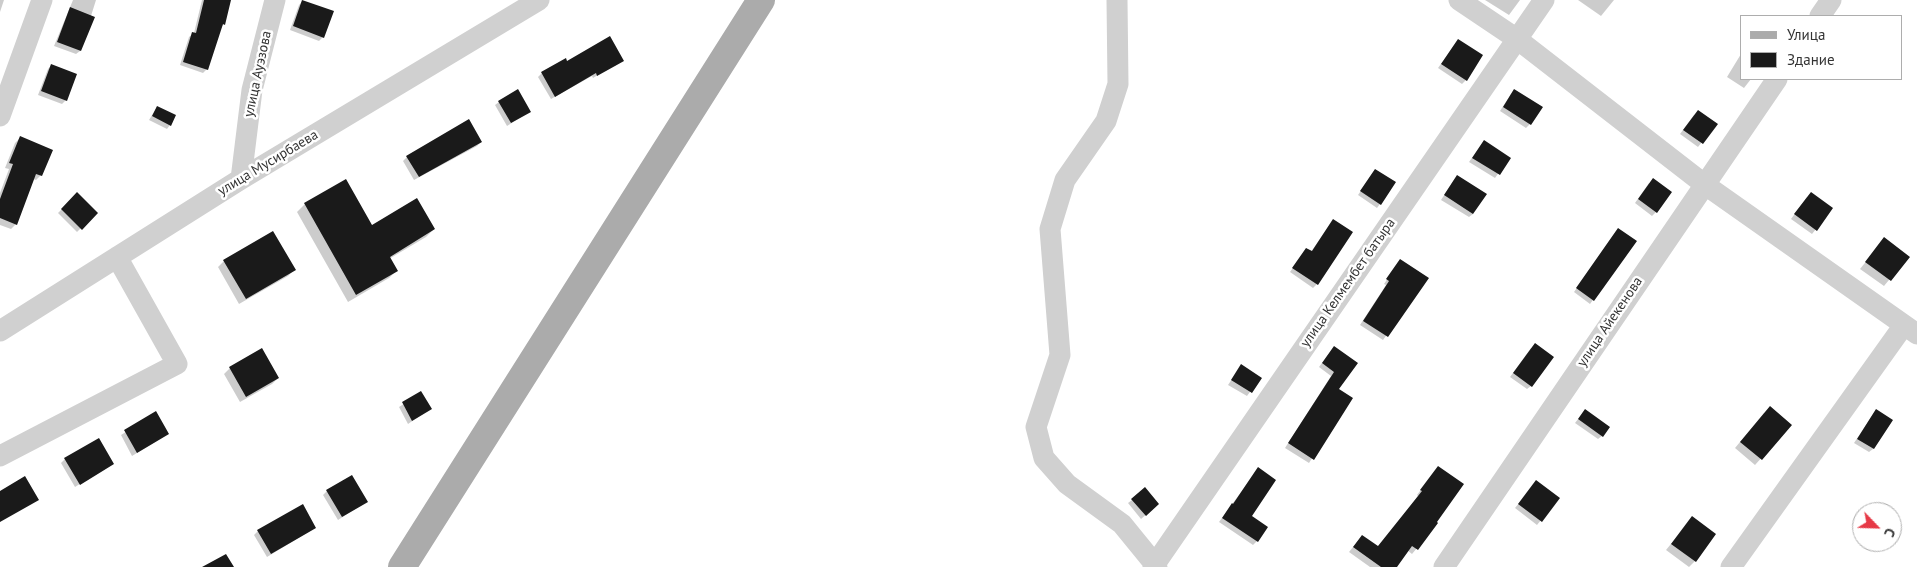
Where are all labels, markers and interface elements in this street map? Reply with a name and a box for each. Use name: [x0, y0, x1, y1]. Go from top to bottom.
legend: [1740, 15, 1902, 80]
text: Улица: [1787, 25, 1825, 44]
street label: улица Ауэзова: [241, 29, 275, 119]
text: Здание: [1787, 50, 1835, 69]
street label: улица Мусирбаева: [215, 126, 321, 200]
street label: улица Келмембет батыра: [1297, 215, 1399, 351]
street label: улица Айекенова: [1574, 274, 1646, 370]
north arrow: [1852, 502, 1902, 552]
text: С: [1880, 525, 1900, 540]

